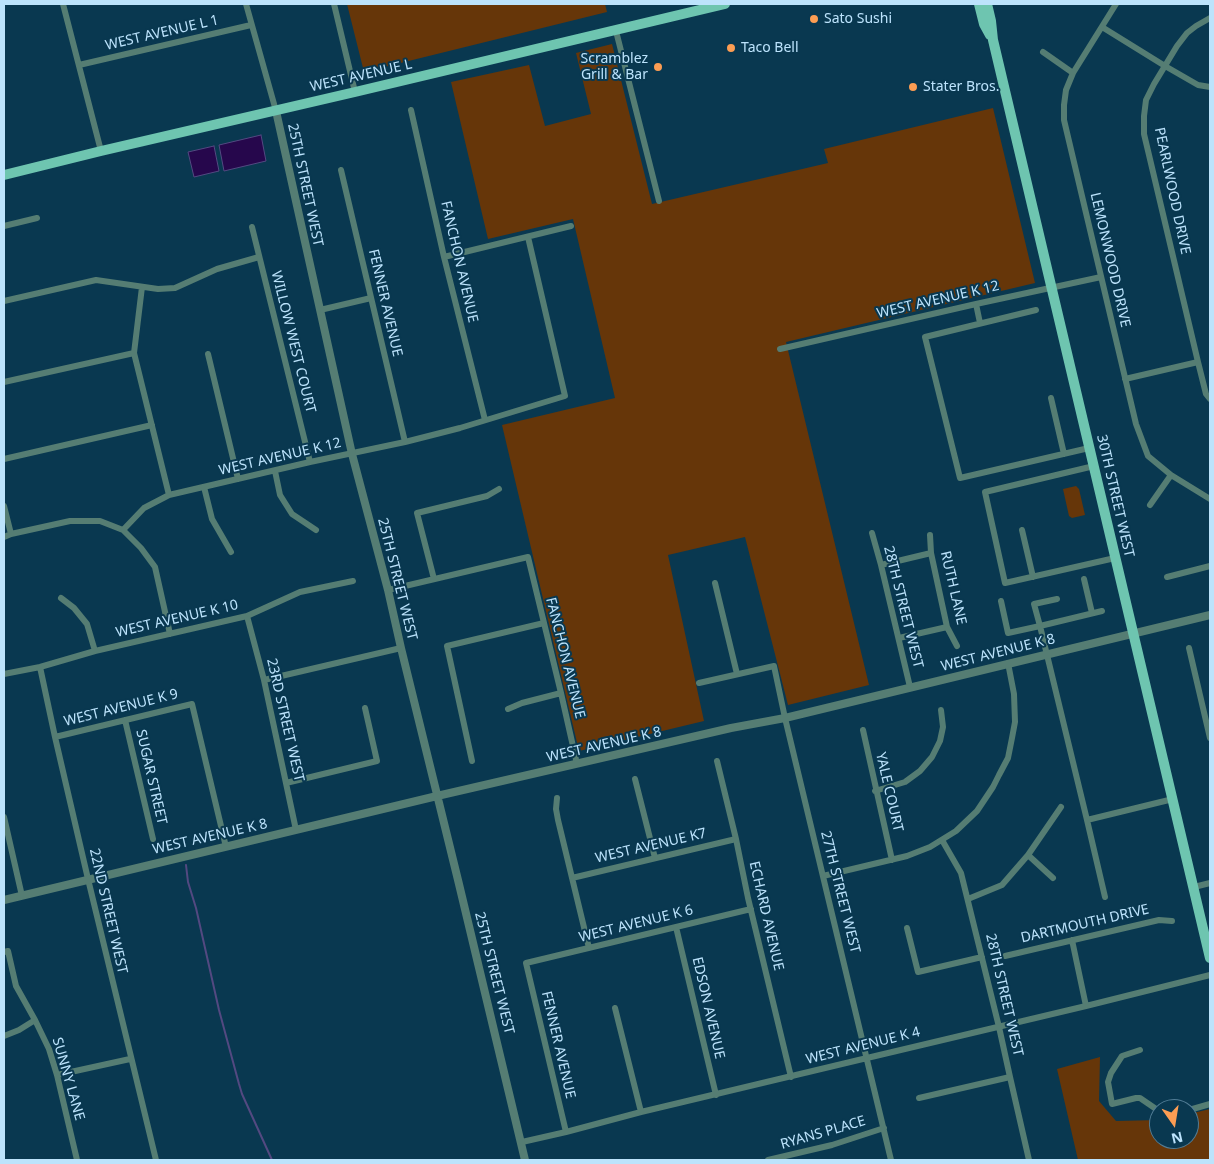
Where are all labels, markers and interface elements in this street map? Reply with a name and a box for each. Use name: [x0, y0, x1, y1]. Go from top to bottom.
place label: Sato Sushi: [824, 11, 892, 27]
street label: WEST AVENUE L 1: [104, 12, 220, 54]
marker: Sato Sushi: [808, 13, 820, 25]
place label: Taco Bell: [741, 40, 799, 56]
marker: Taco Bell: [725, 42, 737, 54]
place label: Scramblez Grill & Bar: [581, 51, 648, 84]
street label: WEST AVENUE L: [308, 56, 414, 96]
marker: Scramblez Grill & Bar: [652, 61, 664, 73]
place label: Stater Bros.: [923, 79, 999, 95]
marker: Stater Bros.: [907, 81, 919, 93]
street label: 25TH STREET WEST: [284, 122, 326, 248]
street label: PEARLWOOD DRIVE: [1150, 126, 1194, 256]
street label: LEMONWOOD DRIVE: [1086, 191, 1134, 329]
street label: FANCHON AVENUE: [437, 200, 481, 324]
street label: FENNER AVENUE: [364, 248, 406, 358]
street label: WILLOW WEST COURT: [267, 269, 319, 415]
street label: WEST AVENUE K 12: [875, 278, 1001, 322]
street label: 30TH STREET WEST: [1093, 433, 1137, 559]
street label: WEST AVENUE K 12: [217, 435, 343, 479]
street label: 25TH STREET WEST: [374, 516, 420, 642]
street label: 28TH STREET WEST: [880, 544, 926, 670]
street label: RUTH LANE: [936, 549, 970, 627]
street label: FANCHON AVENUE: [542, 596, 588, 720]
street label: WEST AVENUE K 10: [114, 597, 240, 641]
street label: WEST AVENUE K 8: [939, 631, 1057, 675]
street label: 23RD STREET WEST: [263, 657, 307, 783]
street label: WEST AVENUE K 9: [62, 686, 180, 730]
street label: WEST AVENUE K 8: [545, 724, 663, 766]
street label: SUGAR STREET: [132, 728, 170, 826]
street label: YALE COURT: [872, 751, 906, 833]
street label: WEST AVENUE K 8: [151, 816, 269, 858]
street label: WEST AVENUE K7: [594, 825, 708, 867]
street label: 27TH STREET WEST: [817, 829, 863, 955]
street label: 22ND STREET WEST: [85, 847, 131, 975]
street label: ECHARD AVENUE: [745, 860, 787, 972]
street label: DARTMOUTH DRIVE: [1019, 901, 1151, 947]
street label: WEST AVENUE K 6: [577, 902, 695, 946]
street label: 25TH STREET WEST: [471, 910, 517, 1036]
street label: 28TH STREET WEST: [982, 932, 1026, 1058]
street label: EDSON AVENUE: [688, 955, 728, 1061]
street label: FENNER AVENUE: [537, 990, 579, 1100]
street label: WEST AVENUE K 4: [804, 1024, 922, 1068]
street label: SUNNY LANE: [48, 1036, 88, 1122]
north arrow: [1149, 1099, 1199, 1149]
street label: RYANS PLACE: [778, 1113, 868, 1153]
text: N: [1170, 1128, 1185, 1149]

